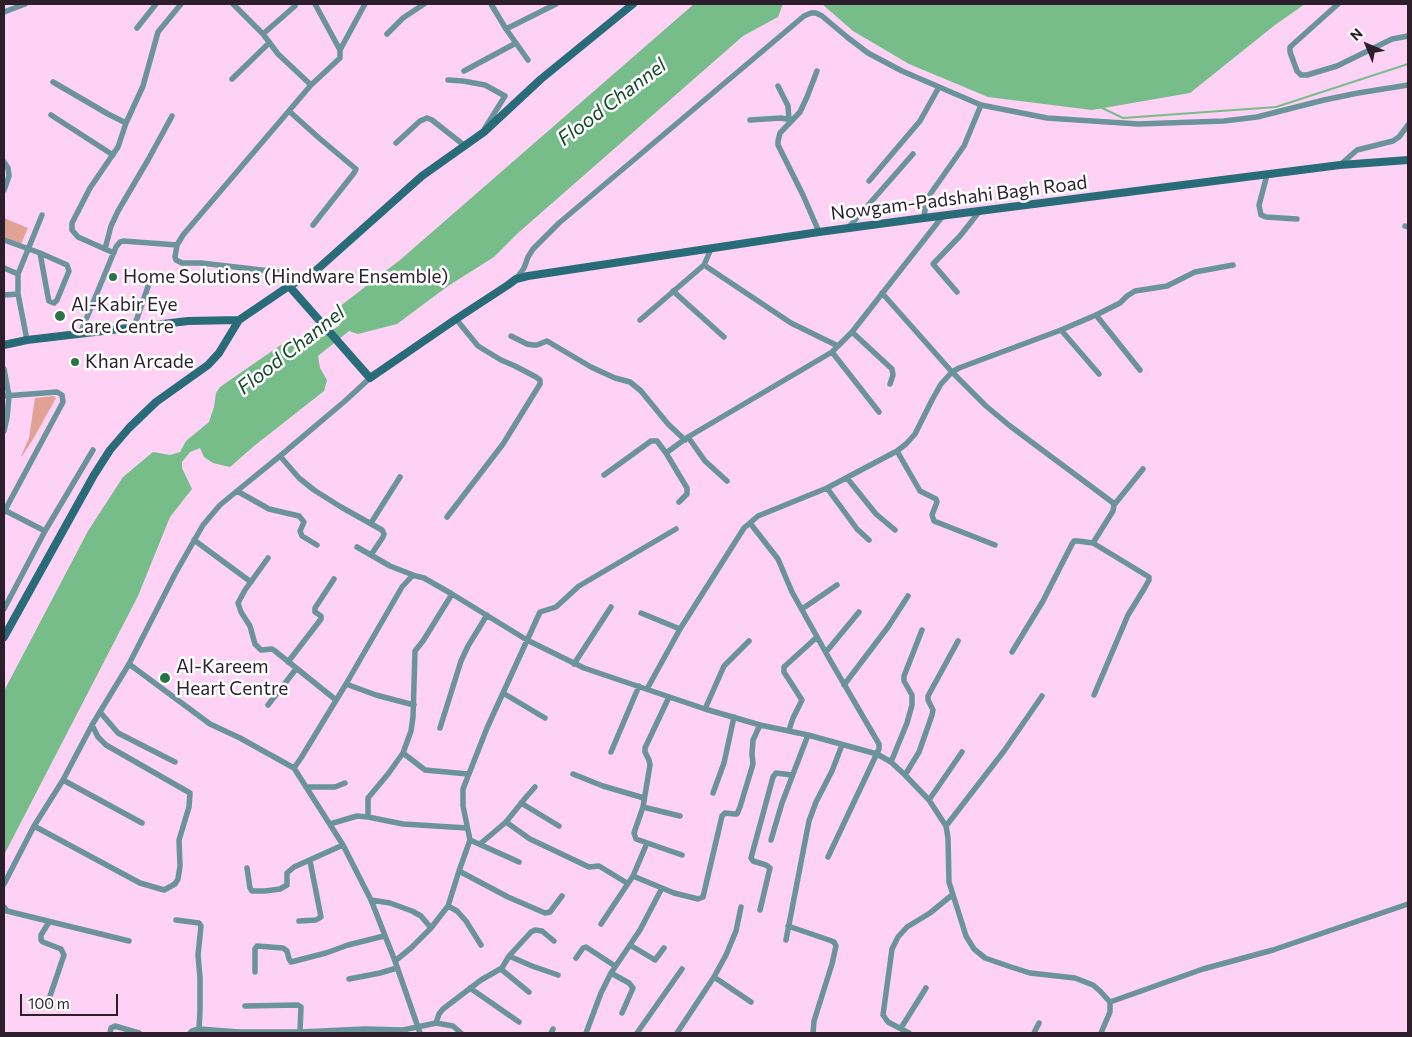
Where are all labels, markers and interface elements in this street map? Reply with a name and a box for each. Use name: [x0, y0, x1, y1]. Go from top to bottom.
north arrow: [1342, 20, 1392, 70]
text: N: [1346, 24, 1366, 44]
water label: Flood Channel: [553, 53, 671, 151]
street label: Nowgam-Padshahi Bagh Road: [829, 171, 1089, 225]
place label: Home Solutions (Hindware Ensemble): [123, 266, 448, 288]
marker: Home Solutions (Hindware Ensemble): [107, 271, 119, 283]
place label: Al-Kabir Eye Care Centre: [71, 294, 178, 338]
water label: Flood Channel: [232, 301, 350, 399]
marker: Al-Kabir Eye Care Centre: [53, 309, 67, 323]
place label: Khan Arcade: [85, 351, 194, 373]
marker: Khan Arcade: [69, 356, 81, 368]
place label: Al-Kareem Heart Centre: [176, 656, 288, 700]
marker: Al-Kareem Heart Centre: [158, 671, 172, 685]
scale bar: [22, 984, 120, 1016]
text: 100 m: [28, 994, 70, 1012]

